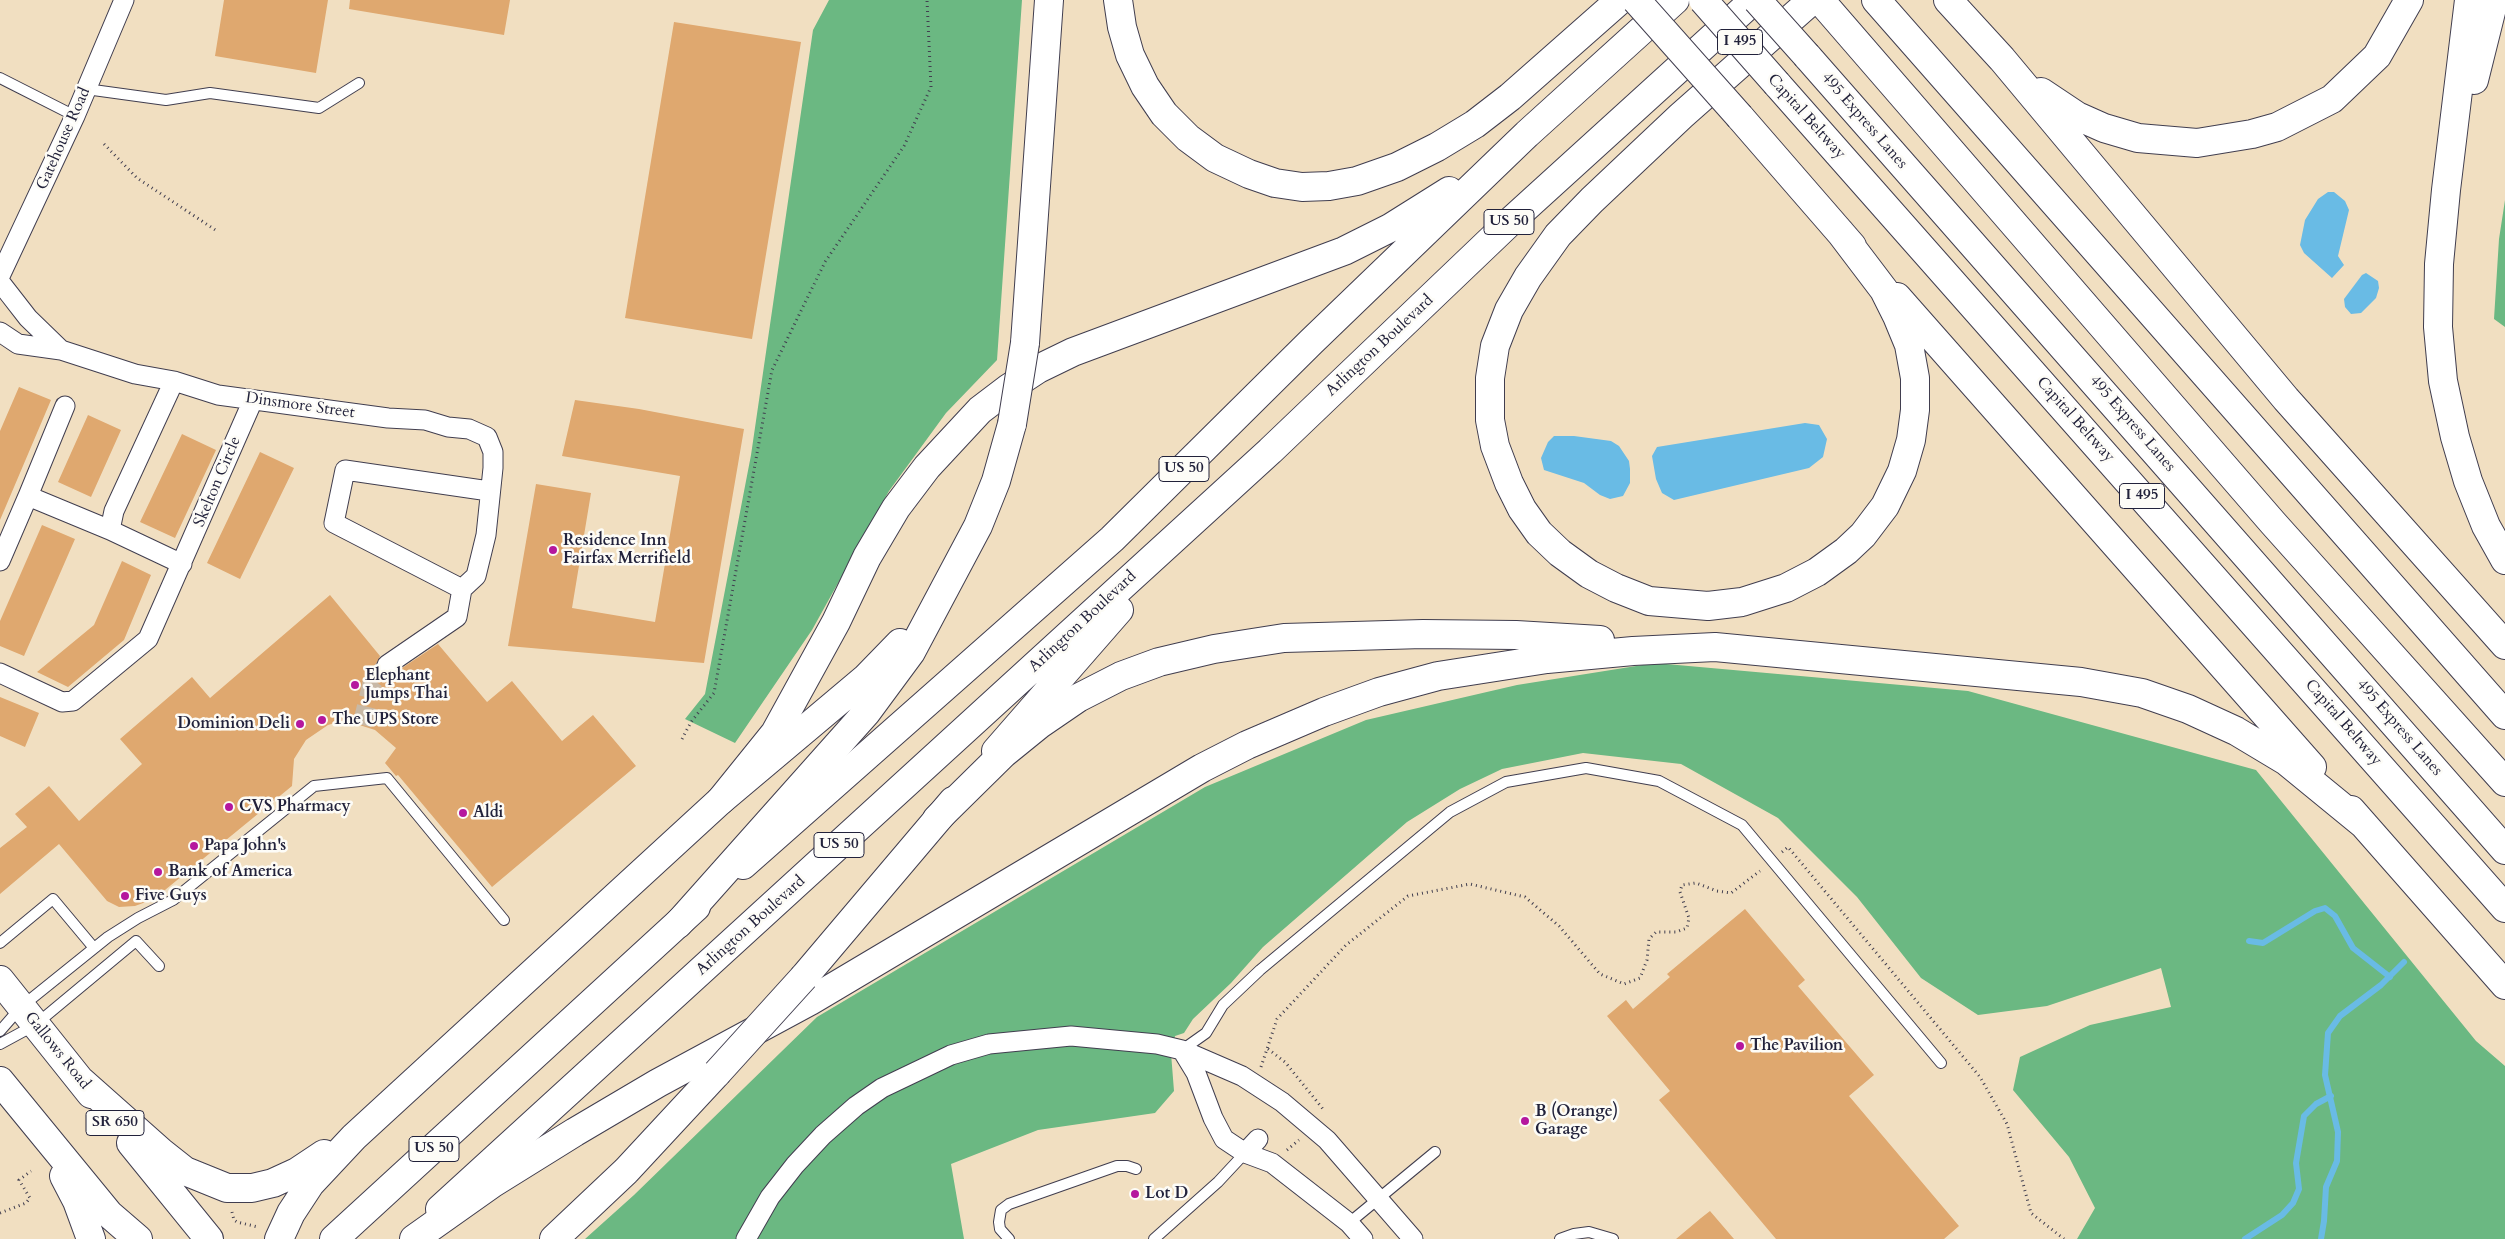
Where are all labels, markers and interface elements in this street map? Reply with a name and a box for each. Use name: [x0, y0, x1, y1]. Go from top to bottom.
road number: I 495: [1718, 30, 1762, 54]
street label: 495 Express Lanes: [1817, 69, 1911, 173]
street label: Capital Beltway: [1763, 70, 1849, 164]
street label: Gatehouse Road: [33, 85, 95, 193]
road number: US 50: [1484, 210, 1534, 234]
street label: Arlington Boulevard: [1322, 291, 1438, 401]
street label: 495 Express Lanes: [2085, 372, 2179, 476]
street label: Capital Beltway: [2032, 373, 2118, 467]
street label: Dinsmore Street: [244, 389, 356, 423]
street label: Skelton Circle: [190, 434, 246, 530]
road number: US 50: [1159, 456, 1209, 482]
road number: I 495: [2120, 484, 2164, 508]
place label: Residence Inn Fairfax Merrifield: [563, 531, 691, 569]
marker: Residence Inn Fairfax Merrifield: [547, 544, 559, 556]
street label: Arlington Boulevard: [1025, 567, 1141, 677]
place label: Elephant Jumps Thai: [365, 666, 448, 704]
street label: Capital Beltway: [2300, 676, 2386, 770]
street label: 495 Express Lanes: [2352, 676, 2446, 780]
marker: Elephant Jumps Thai: [349, 679, 361, 691]
place label: The UPS Store: [332, 710, 439, 730]
place label: Dominion Deli: [177, 714, 290, 734]
marker: The UPS Store: [316, 714, 328, 726]
marker: Dominion Deli: [294, 718, 306, 730]
place label: CVS Pharmacy: [239, 797, 351, 817]
marker: CVS Pharmacy: [223, 801, 235, 813]
place label: Aldi: [473, 803, 503, 823]
marker: Aldi: [457, 807, 469, 819]
road number: US 50: [814, 832, 864, 858]
place label: Papa John's: [204, 836, 286, 856]
marker: Papa John's: [188, 840, 200, 852]
place label: Bank of America: [168, 862, 292, 882]
marker: Bank of America: [152, 866, 164, 878]
street label: Arlington Boulevard: [693, 872, 809, 980]
place label: Five Guys: [135, 886, 207, 906]
marker: Five Guys: [119, 890, 131, 902]
street label: Gallows Road: [20, 1008, 94, 1094]
place label: The Pavilion: [1750, 1036, 1843, 1056]
marker: The Pavilion: [1734, 1040, 1746, 1052]
place label: B (Orange) Garage: [1535, 1102, 1618, 1140]
road number: SR 650: [86, 1110, 144, 1136]
marker: B (Orange) Garage: [1519, 1115, 1531, 1127]
road number: US 50: [409, 1136, 459, 1162]
place label: Lot D: [1145, 1184, 1188, 1204]
marker: Lot D: [1129, 1188, 1141, 1200]

